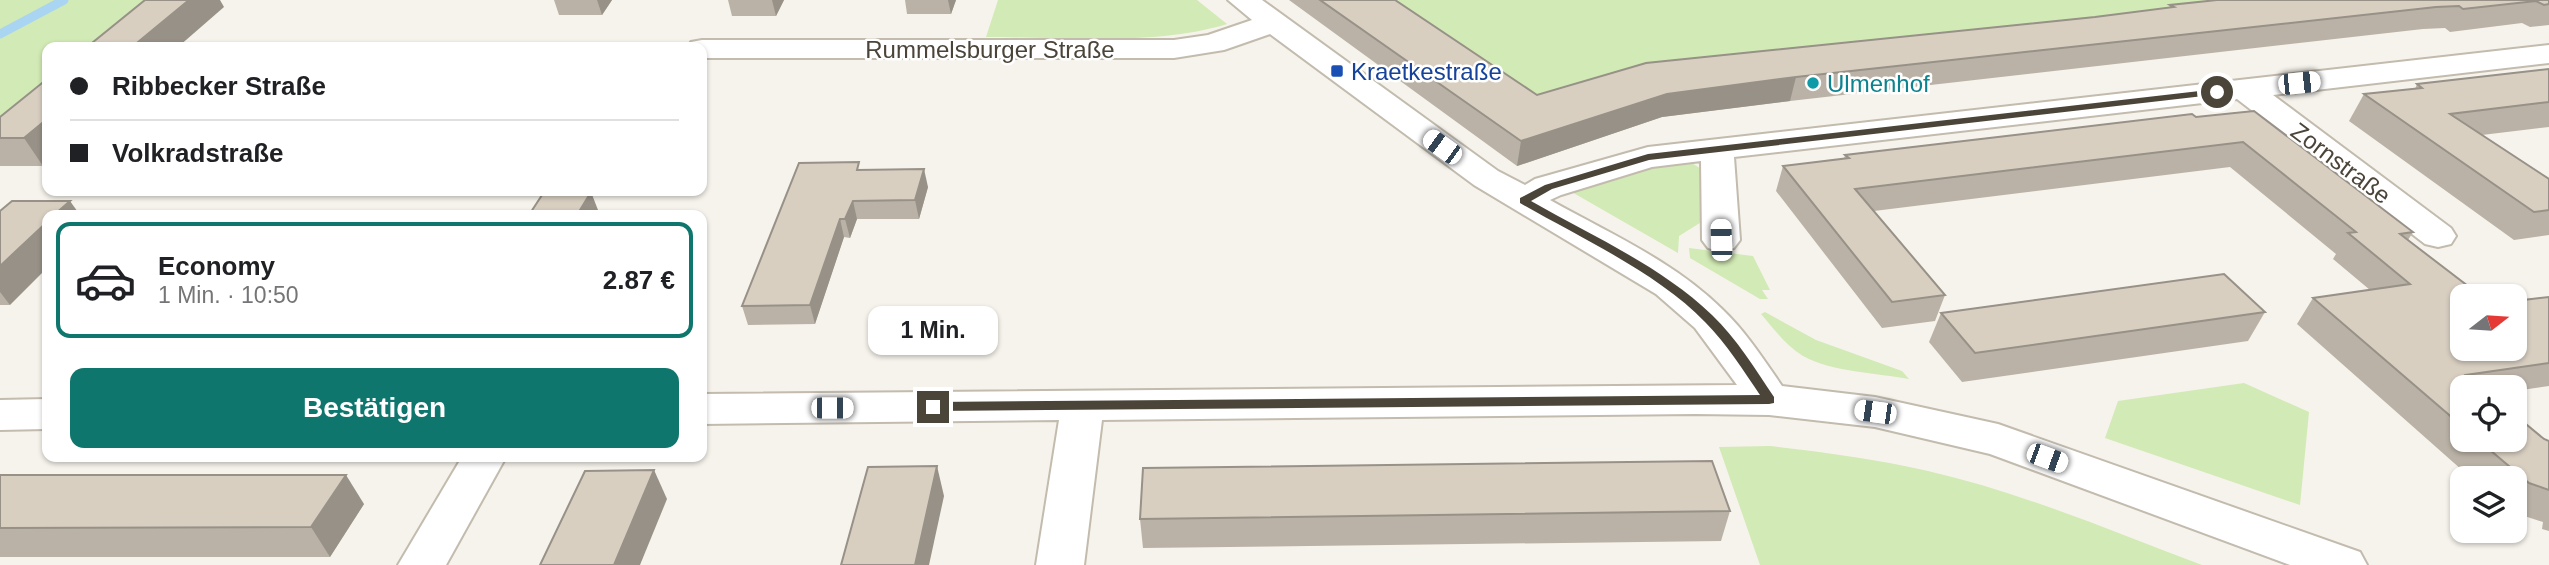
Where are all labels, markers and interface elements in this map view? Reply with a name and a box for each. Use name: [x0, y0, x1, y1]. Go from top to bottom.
street label: Rummelsburger Straße: [865, 36, 1115, 63]
place label: Kraetkestraße: [1351, 58, 1502, 85]
marker: Kraetkestraße: [1329, 63, 1345, 79]
place label: Ulmenhof: [1827, 70, 1930, 97]
car: [2278, 70, 2321, 96]
text: Ribbecker Straße: [112, 71, 326, 101]
marker: Ulmenhof: [1805, 75, 1821, 91]
route start: [2201, 76, 2233, 108]
street label: Zornstraße: [2286, 117, 2396, 209]
car: [1419, 126, 1466, 168]
text: Volkradstraße: [112, 138, 283, 168]
car: [1710, 219, 1733, 261]
icon: car: [74, 249, 137, 312]
text: Economy: [158, 251, 275, 281]
text: 2.87 €: [603, 265, 675, 295]
text: 1 Min. · 10:50: [158, 282, 299, 308]
north arrow: [2450, 284, 2527, 360]
map controls: [2450, 284, 2527, 543]
callout: 1 Min.: [868, 306, 998, 354]
text: 1 Min.: [900, 317, 966, 343]
button: Bestätigen: [70, 368, 679, 448]
button: locate: [2450, 375, 2527, 452]
route end: [917, 391, 949, 423]
car: [812, 398, 854, 419]
car: [1853, 399, 1898, 425]
car: [2024, 441, 2071, 475]
button: layers: [2450, 466, 2527, 543]

